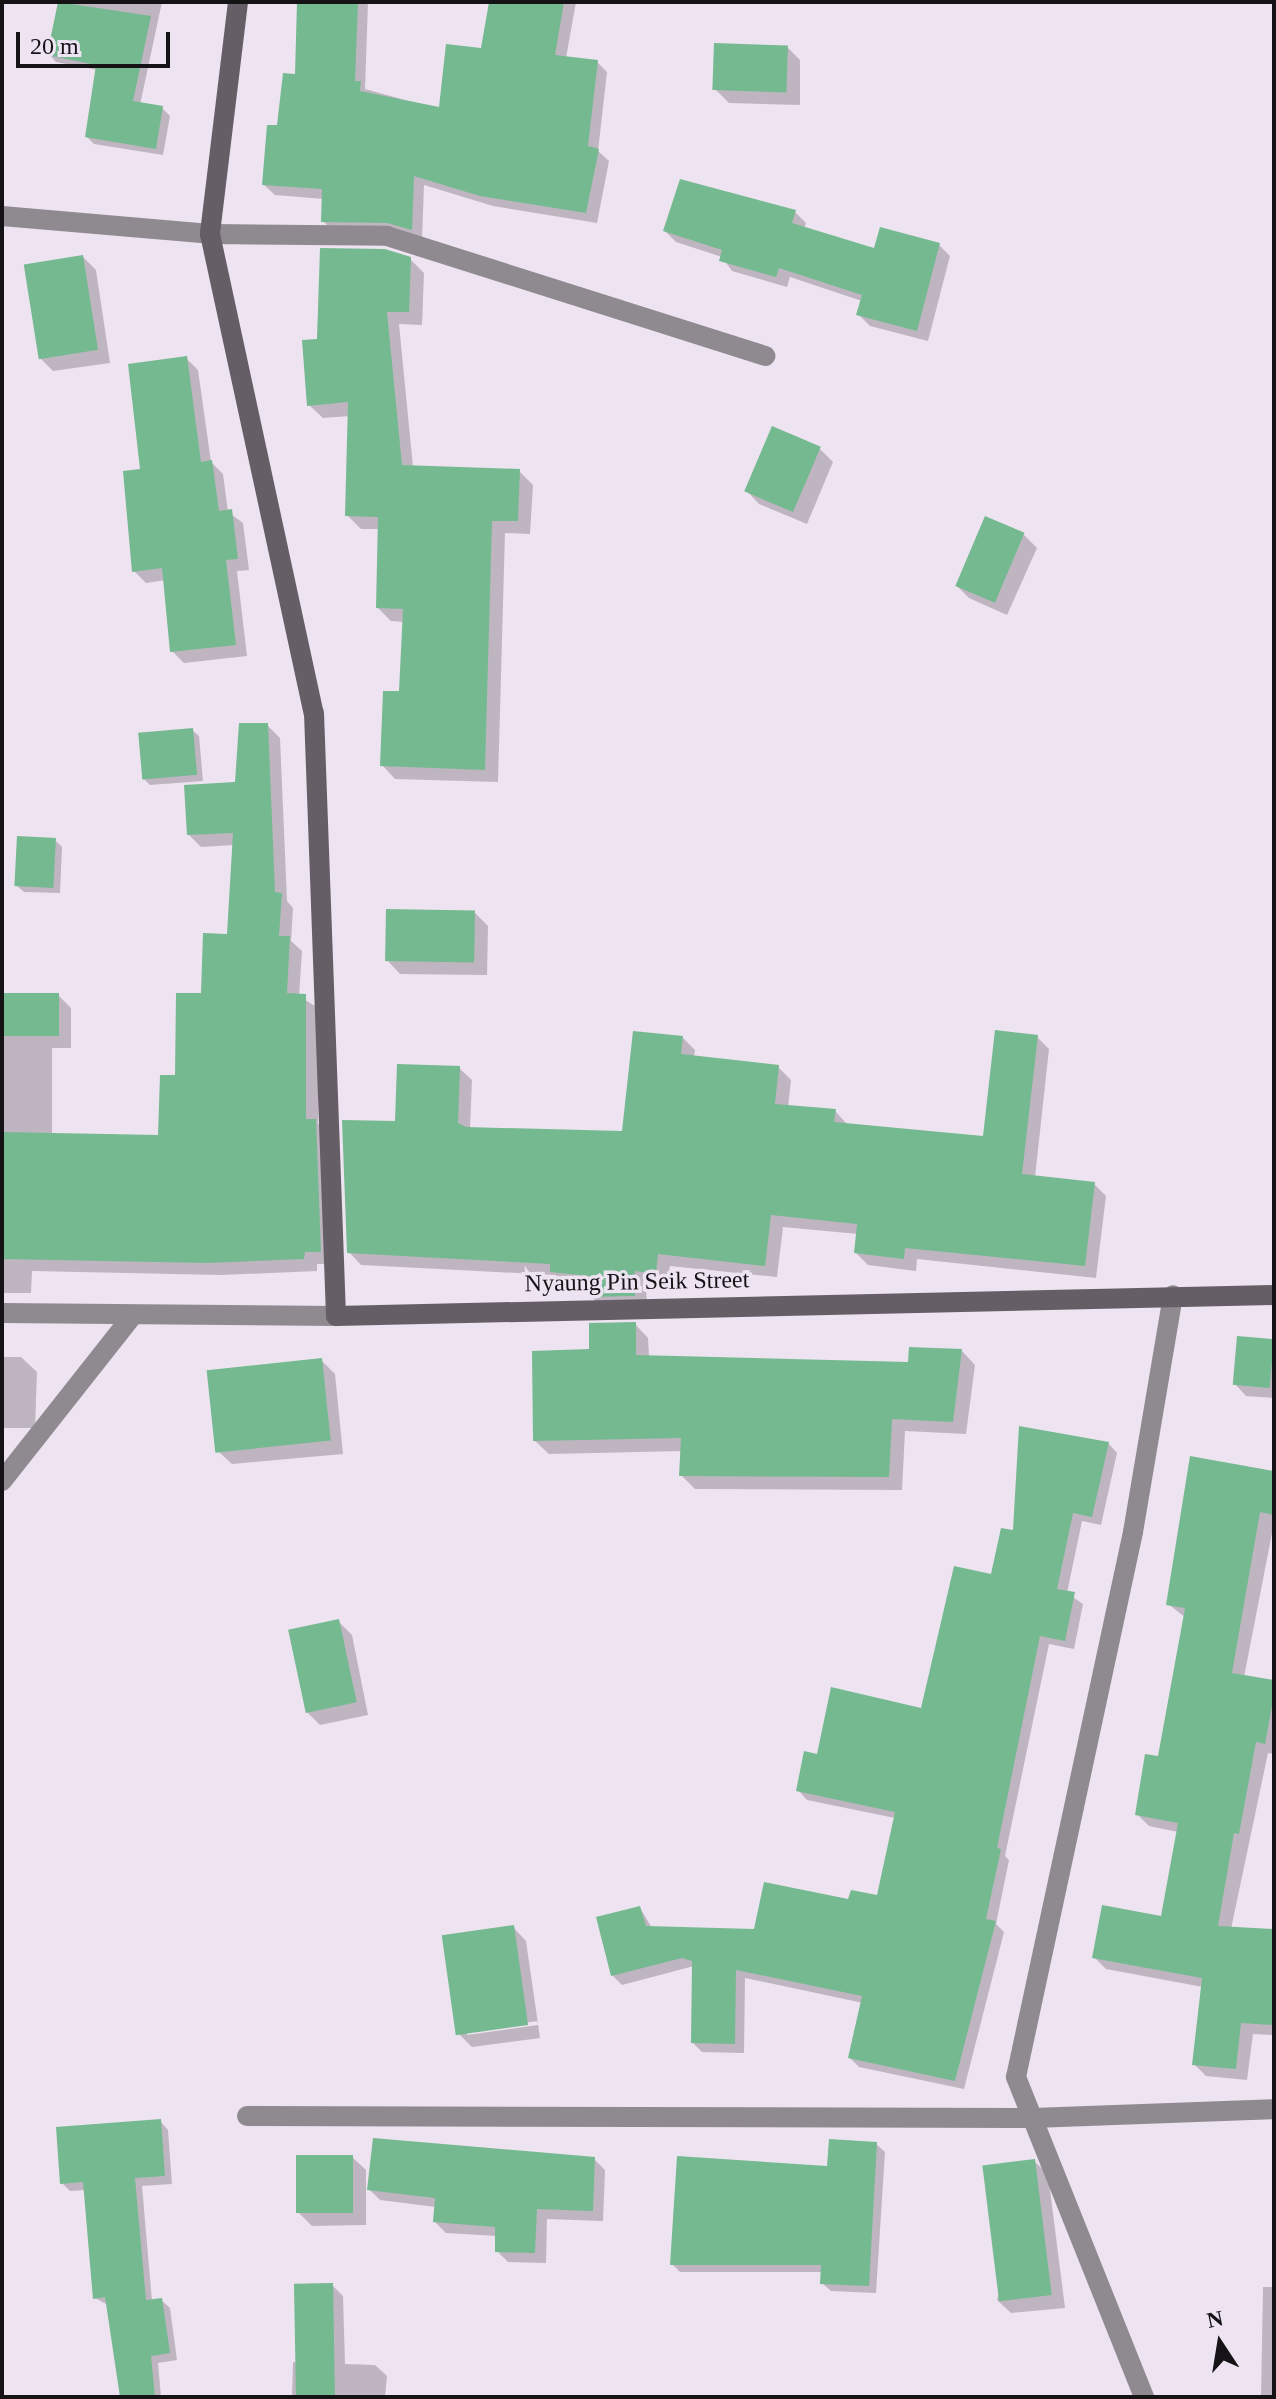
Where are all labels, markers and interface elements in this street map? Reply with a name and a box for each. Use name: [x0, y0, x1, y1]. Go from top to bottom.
scale bar: [20, 16, 174, 66]
text: 20 m: [30, 33, 79, 59]
street label: Nyaung Pin Seik Street: [509, 1265, 765, 1299]
north arrow: [1180, 2303, 1260, 2383]
text: N: [1205, 2305, 1225, 2333]

